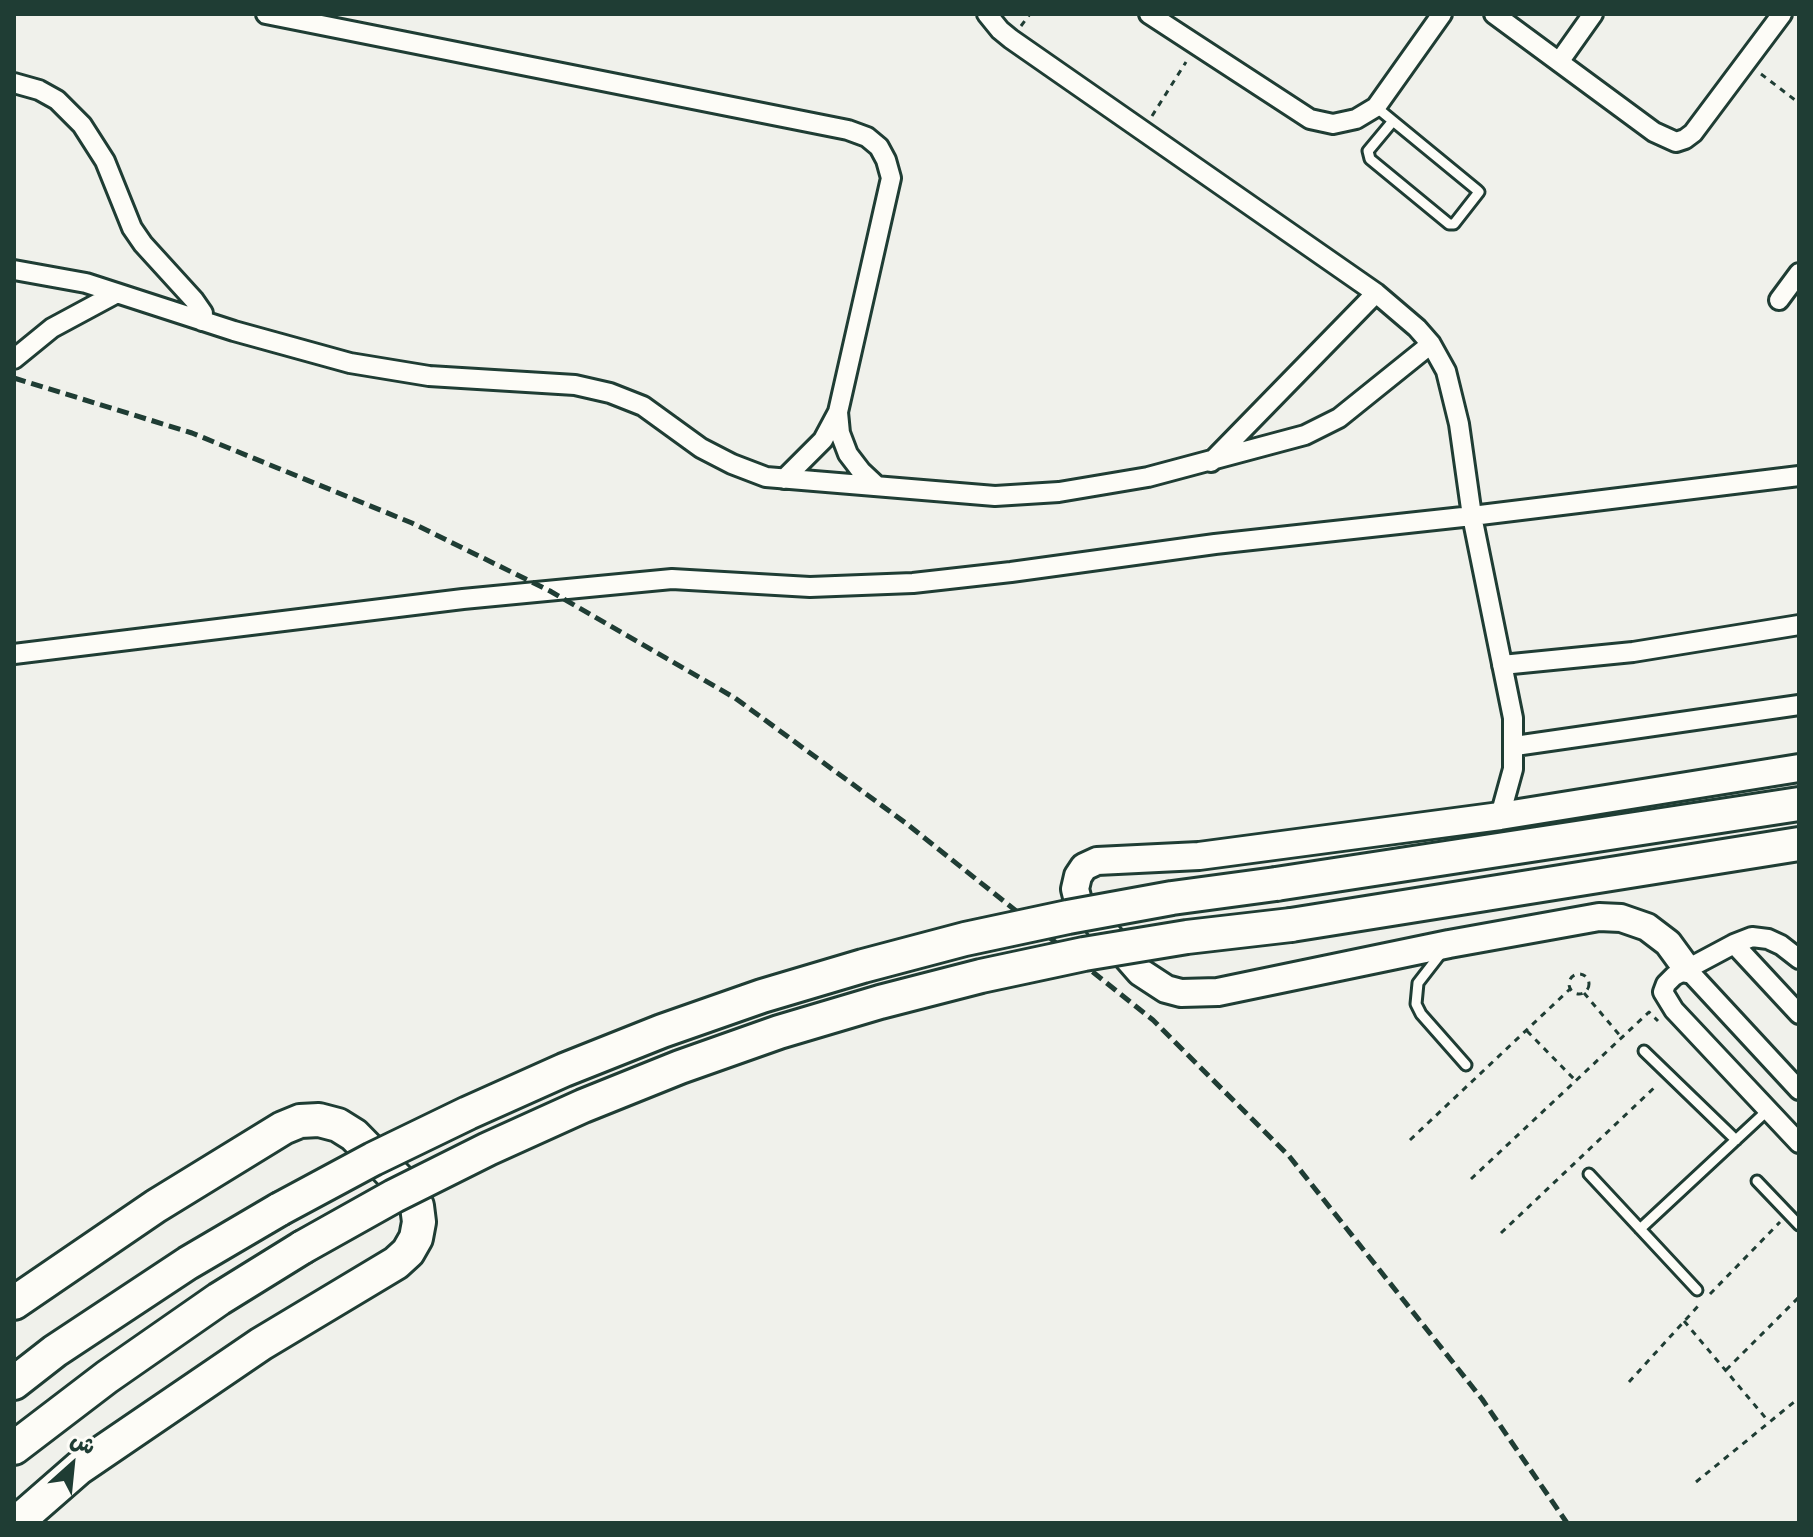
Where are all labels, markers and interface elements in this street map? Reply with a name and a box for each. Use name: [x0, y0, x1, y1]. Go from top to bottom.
north arrow: [32, 1425, 112, 1505]
text: ش: [66, 1427, 100, 1461]

